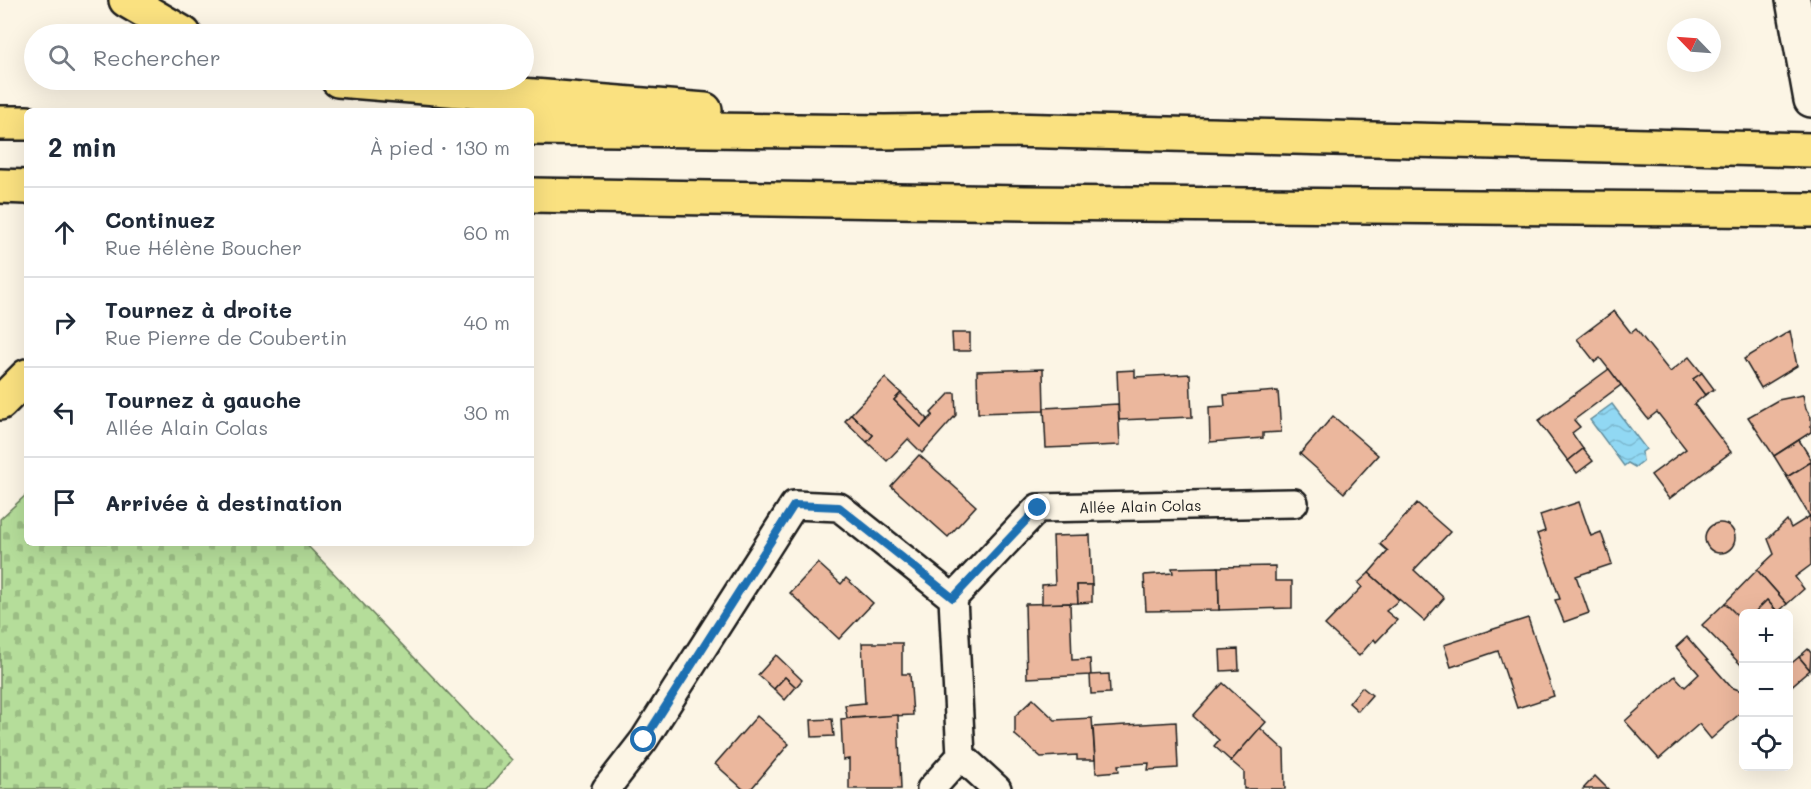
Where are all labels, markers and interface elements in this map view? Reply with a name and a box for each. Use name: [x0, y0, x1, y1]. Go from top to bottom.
north arrow: [1667, 18, 1721, 72]
search box: [24, 24, 534, 90]
icon: search: [45, 41, 78, 74]
text: Rechercher: [93, 43, 221, 72]
text: 2 min: [48, 130, 116, 164]
text: À pied · 130 m: [369, 134, 510, 160]
text: Continuez: [105, 205, 215, 234]
icon: ahead: [48, 216, 81, 249]
text: 60 m: [463, 219, 510, 245]
text: Rue Hélène Boucher: [105, 234, 302, 260]
text: Tournez à droite: [105, 295, 292, 324]
icon: right: [48, 306, 81, 339]
text: 40 m: [464, 309, 510, 335]
text: Rue Pierre de Coubertin: [105, 324, 347, 350]
text: Tournez à gauche: [105, 385, 301, 414]
icon: left: [48, 396, 81, 429]
text: 30 m: [464, 399, 510, 425]
text: Allée Alain Colas: [105, 414, 268, 440]
icon: arrive: [48, 486, 81, 519]
text: Arrivée à destination: [105, 488, 342, 517]
route end: [1024, 494, 1050, 520]
street label: Allée Alain Colas: [1079, 495, 1202, 517]
map controls: [1739, 609, 1793, 771]
button: +: [1739, 609, 1793, 663]
button: −: [1739, 663, 1793, 717]
button: locate: [1739, 717, 1793, 771]
route start: [630, 726, 656, 752]

